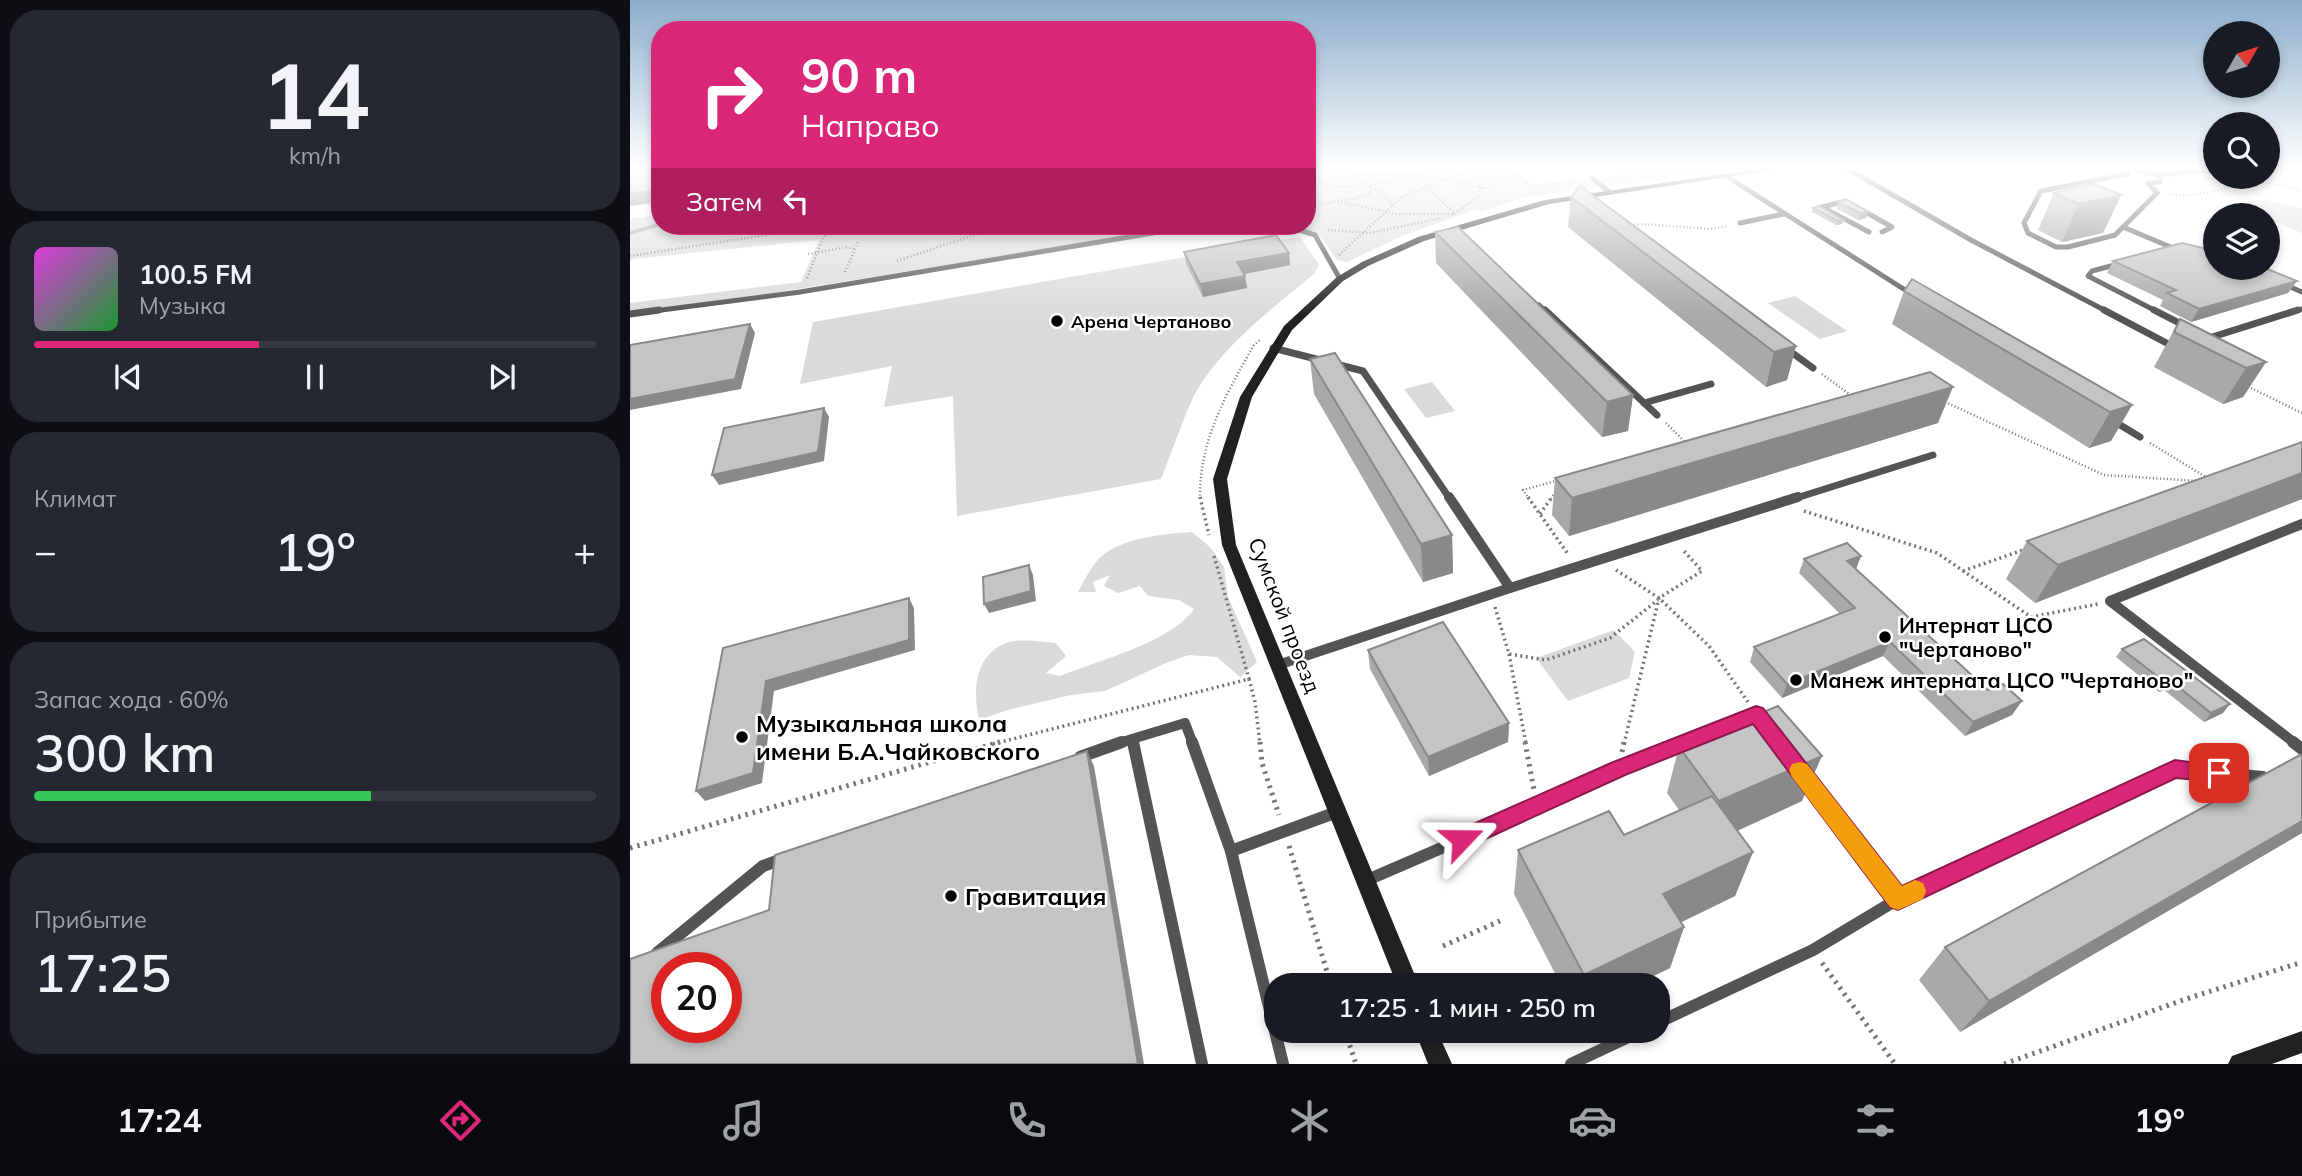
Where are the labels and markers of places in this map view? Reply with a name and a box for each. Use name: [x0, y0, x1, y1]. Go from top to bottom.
place label: Арена Чертаново: [1071, 310, 1231, 333]
marker: Арена Чертаново: [1049, 313, 1065, 329]
place label: Интернат ЦСО "Чертаново": [1899, 612, 2053, 662]
marker: Интернат ЦСО "Чертаново": [1877, 629, 1893, 645]
place label: Манеж интерната ЦСО "Чертаново": [1810, 667, 2193, 693]
marker: Манеж интерната ЦСО "Чертаново": [1788, 672, 1804, 688]
place label: Музыкальная школа имени Б.А.Чайковского: [756, 708, 1040, 766]
marker: Музыкальная школа имени Б.А.Чайковского: [734, 729, 750, 745]
pin: [2189, 743, 2249, 803]
place label: Гравитация: [965, 881, 1106, 911]
marker: Гравитация: [943, 888, 959, 904]

